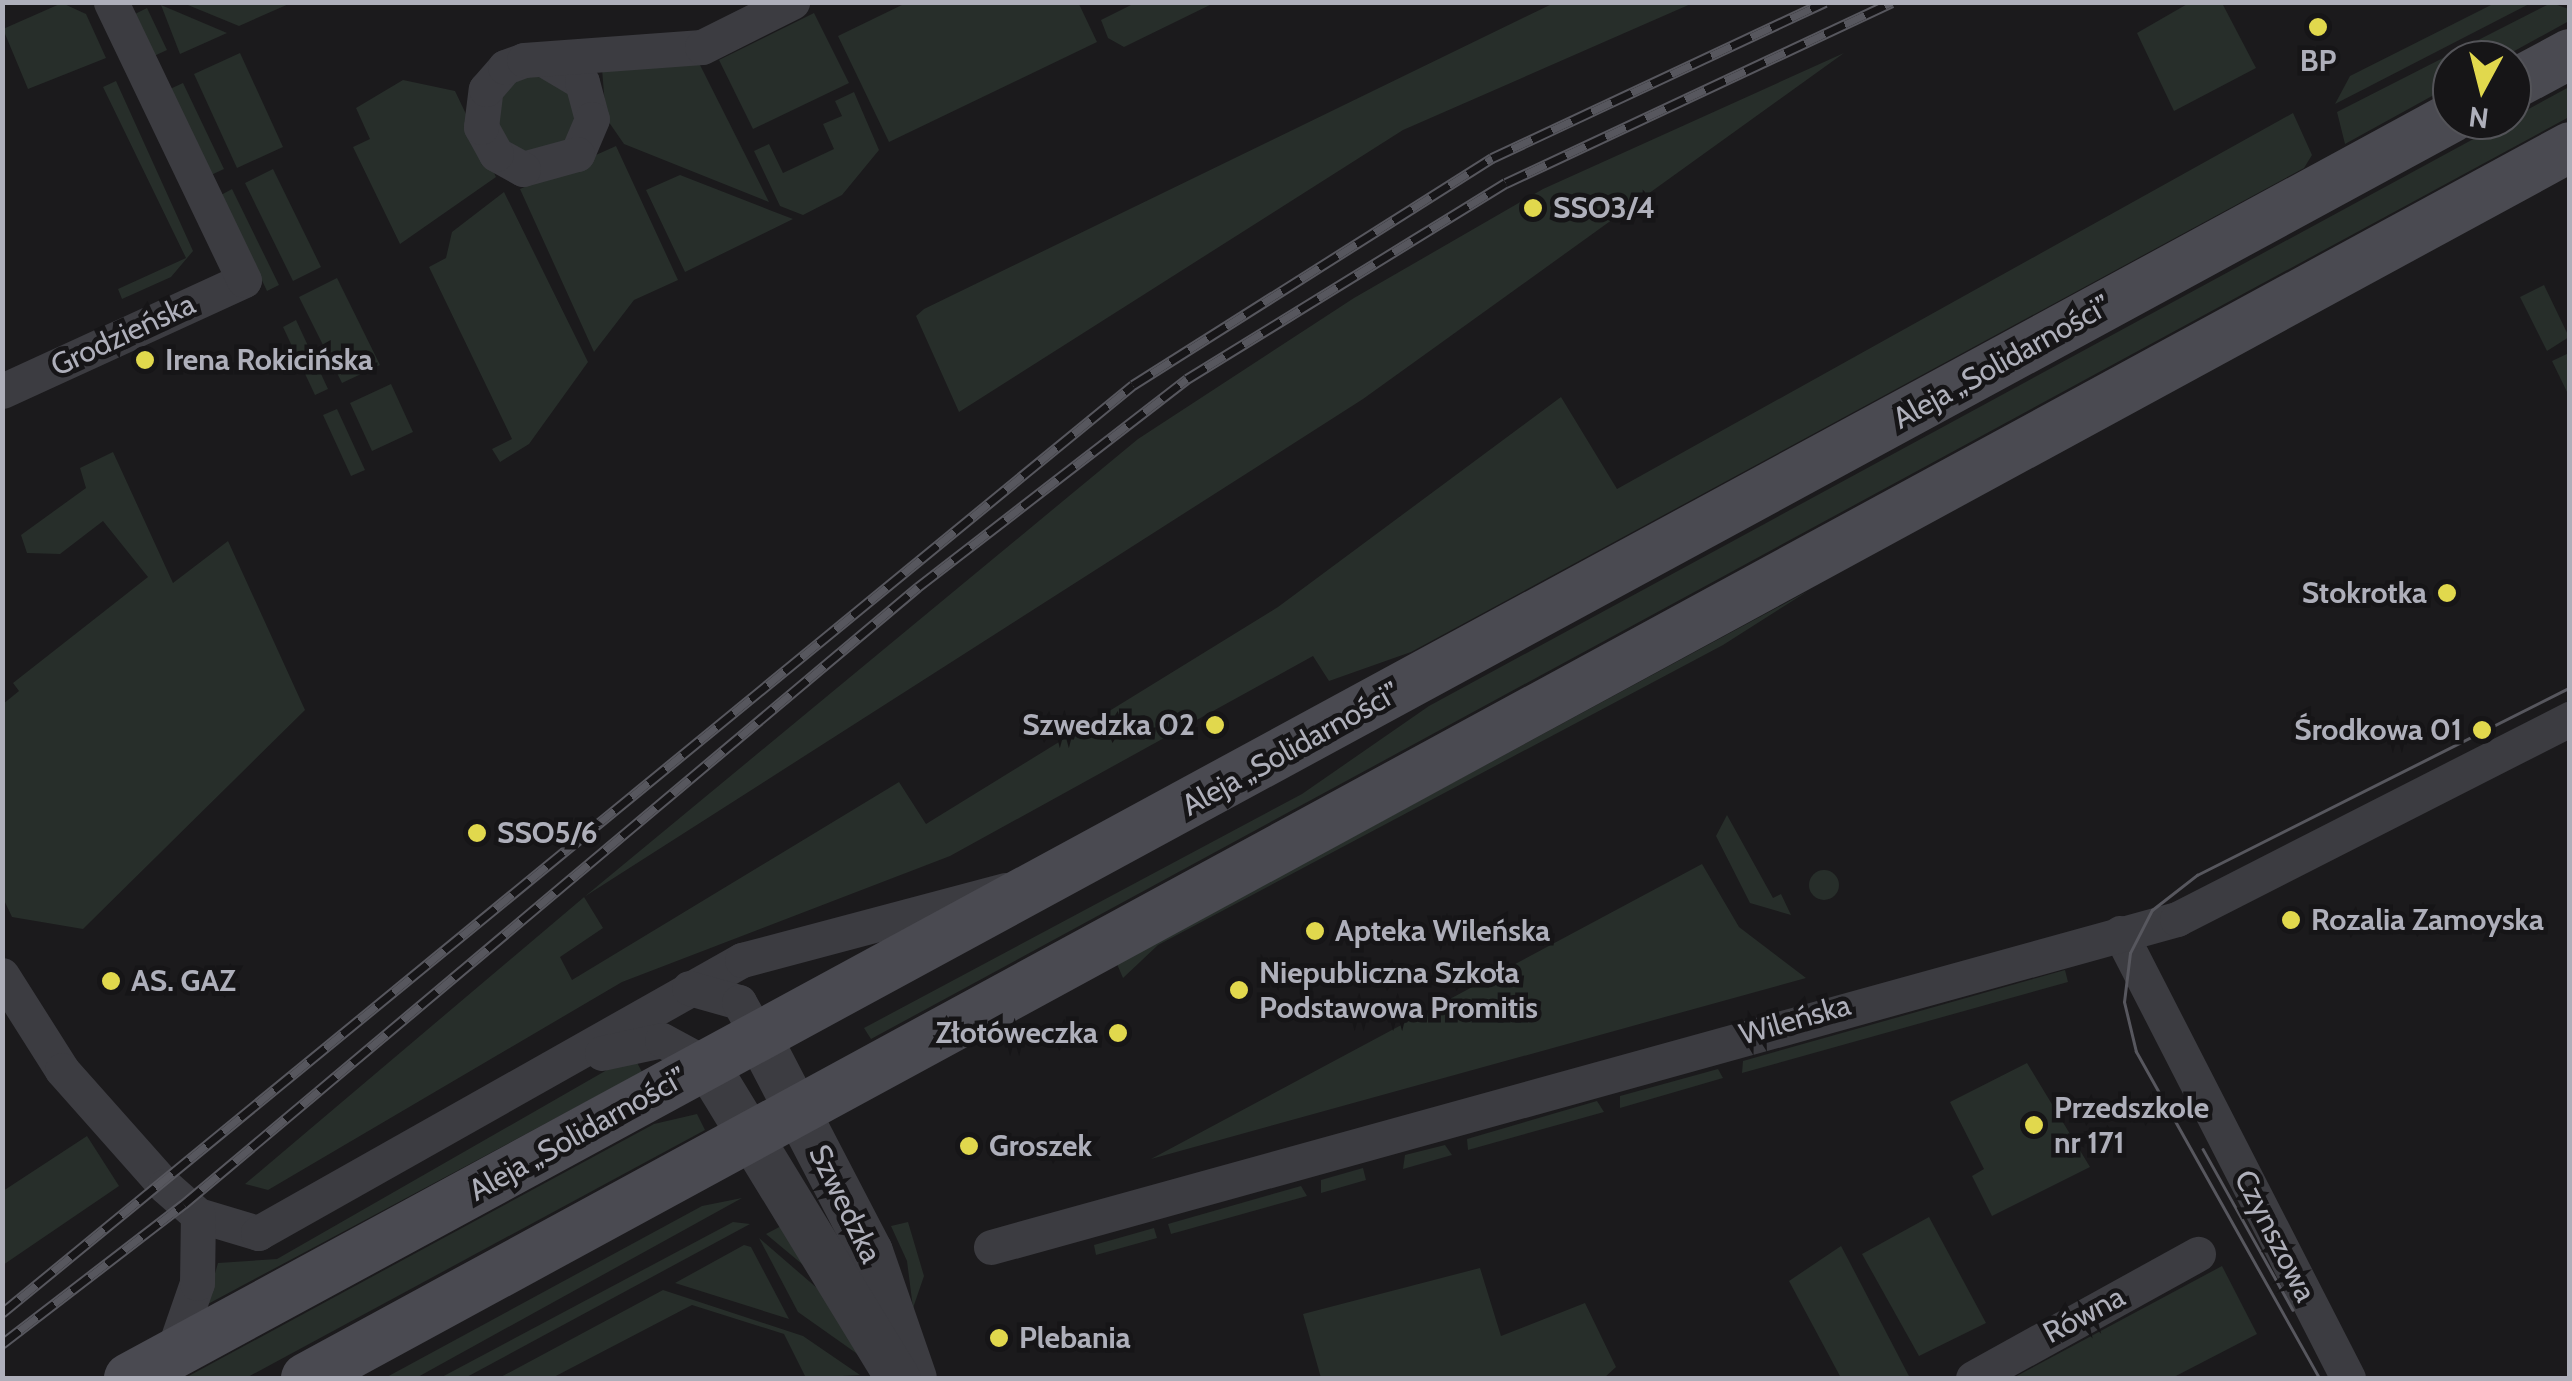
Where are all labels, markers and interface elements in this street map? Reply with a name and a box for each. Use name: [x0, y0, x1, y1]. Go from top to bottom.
marker: BP: [2307, 16, 2329, 38]
north arrow: [2432, 40, 2532, 140]
place label: BP: [2300, 43, 2336, 79]
text: N: [2467, 100, 2490, 136]
place label: SSO3/4: [1553, 190, 1655, 226]
marker: SSO3/4: [1522, 197, 1544, 219]
street label: Grodzieńska: [45, 286, 201, 384]
street label: Aleja „Solidarności”: [1887, 287, 2117, 437]
place label: Irena Rokicińska: [165, 342, 373, 378]
marker: Irena Rokicińska: [134, 349, 156, 371]
place label: Stokrotka: [2302, 575, 2427, 611]
marker: Stokrotka: [2436, 582, 2458, 604]
street label: Aleja „Solidarności”: [1176, 674, 1406, 824]
place label: Szwedzka 02: [1022, 707, 1195, 743]
place label: Środkowa 01: [2294, 712, 2462, 748]
marker: Szwedzka 02: [1204, 714, 1226, 736]
marker: Środkowa 01: [2471, 719, 2493, 741]
place label: SSO5/6: [497, 815, 598, 851]
marker: SSO5/6: [466, 822, 488, 844]
place label: Rozalia Zamoyska: [2311, 902, 2544, 938]
marker: Rozalia Zamoyska: [2280, 909, 2302, 931]
place label: Apteka Wileńska: [1335, 913, 1550, 949]
marker: Apteka Wileńska: [1304, 920, 1326, 942]
place label: Niepubliczna Szkoła Podstawowa Promitis: [1259, 955, 1538, 1026]
place label: AS. GAZ: [131, 963, 236, 999]
marker: AS. GAZ: [100, 970, 122, 992]
marker: Niepubliczna Szkoła Podstawowa Promitis: [1228, 979, 1250, 1001]
street label: Wileńska: [1735, 987, 1855, 1053]
place label: Złotóweczka: [935, 1015, 1098, 1051]
marker: Złotóweczka: [1107, 1022, 1129, 1044]
street label: Aleja „Solidarności”: [463, 1059, 693, 1209]
place label: Przedszkole nr 171: [2054, 1090, 2209, 1160]
marker: Przedszkole nr 171: [2023, 1114, 2045, 1136]
place label: Groszek: [989, 1128, 1092, 1164]
marker: Groszek: [958, 1135, 980, 1157]
street label: Szwedzka: [801, 1139, 889, 1269]
street label: Czynszowa: [2226, 1164, 2324, 1308]
street label: Równa: [2037, 1279, 2131, 1351]
place label: Plebania: [1019, 1320, 1131, 1356]
marker: Plebania: [988, 1327, 1010, 1349]

